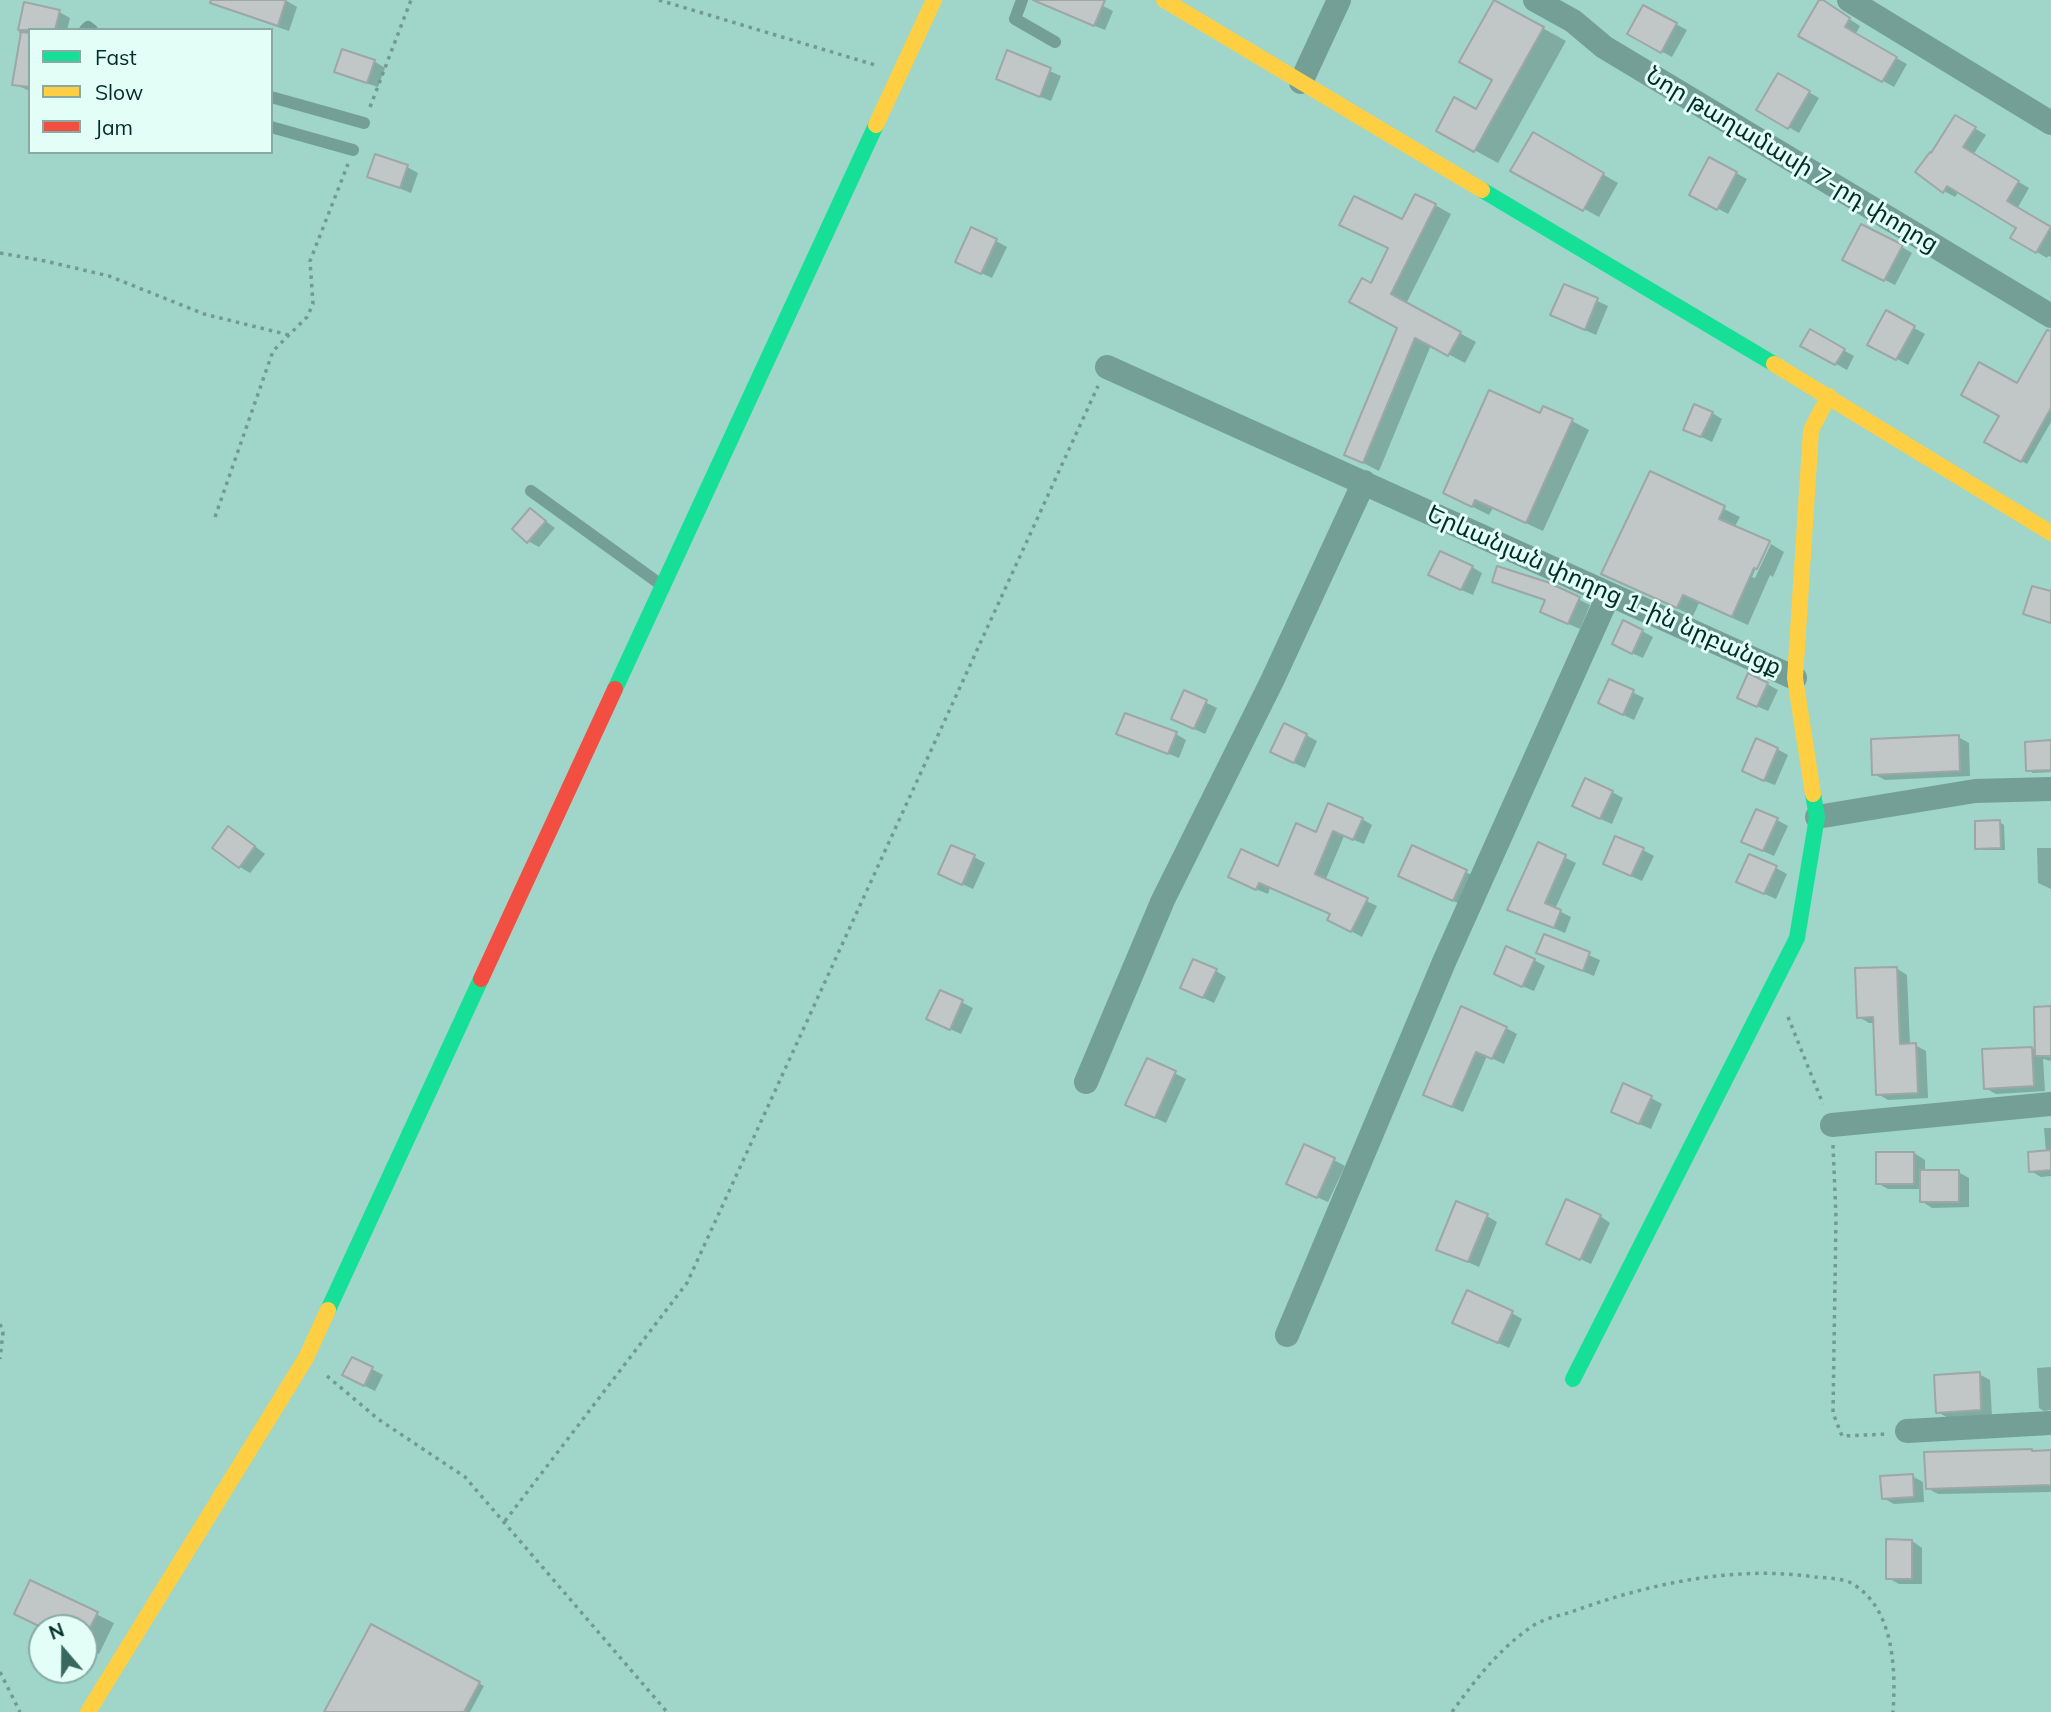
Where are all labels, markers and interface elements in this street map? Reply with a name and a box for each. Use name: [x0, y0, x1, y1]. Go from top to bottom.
legend: [28, 28, 273, 154]
text: Fast: [95, 44, 137, 70]
street label: Նոր թաղամասի 7-րդ փողոց: [1641, 61, 1943, 259]
text: Slow: [95, 79, 143, 105]
text: Jam: [95, 114, 133, 140]
street label: Երևանյան փողոց 1-ին նրբանցք: [1422, 500, 1786, 682]
north arrow: [28, 1614, 98, 1684]
text: N: [46, 1617, 67, 1645]

